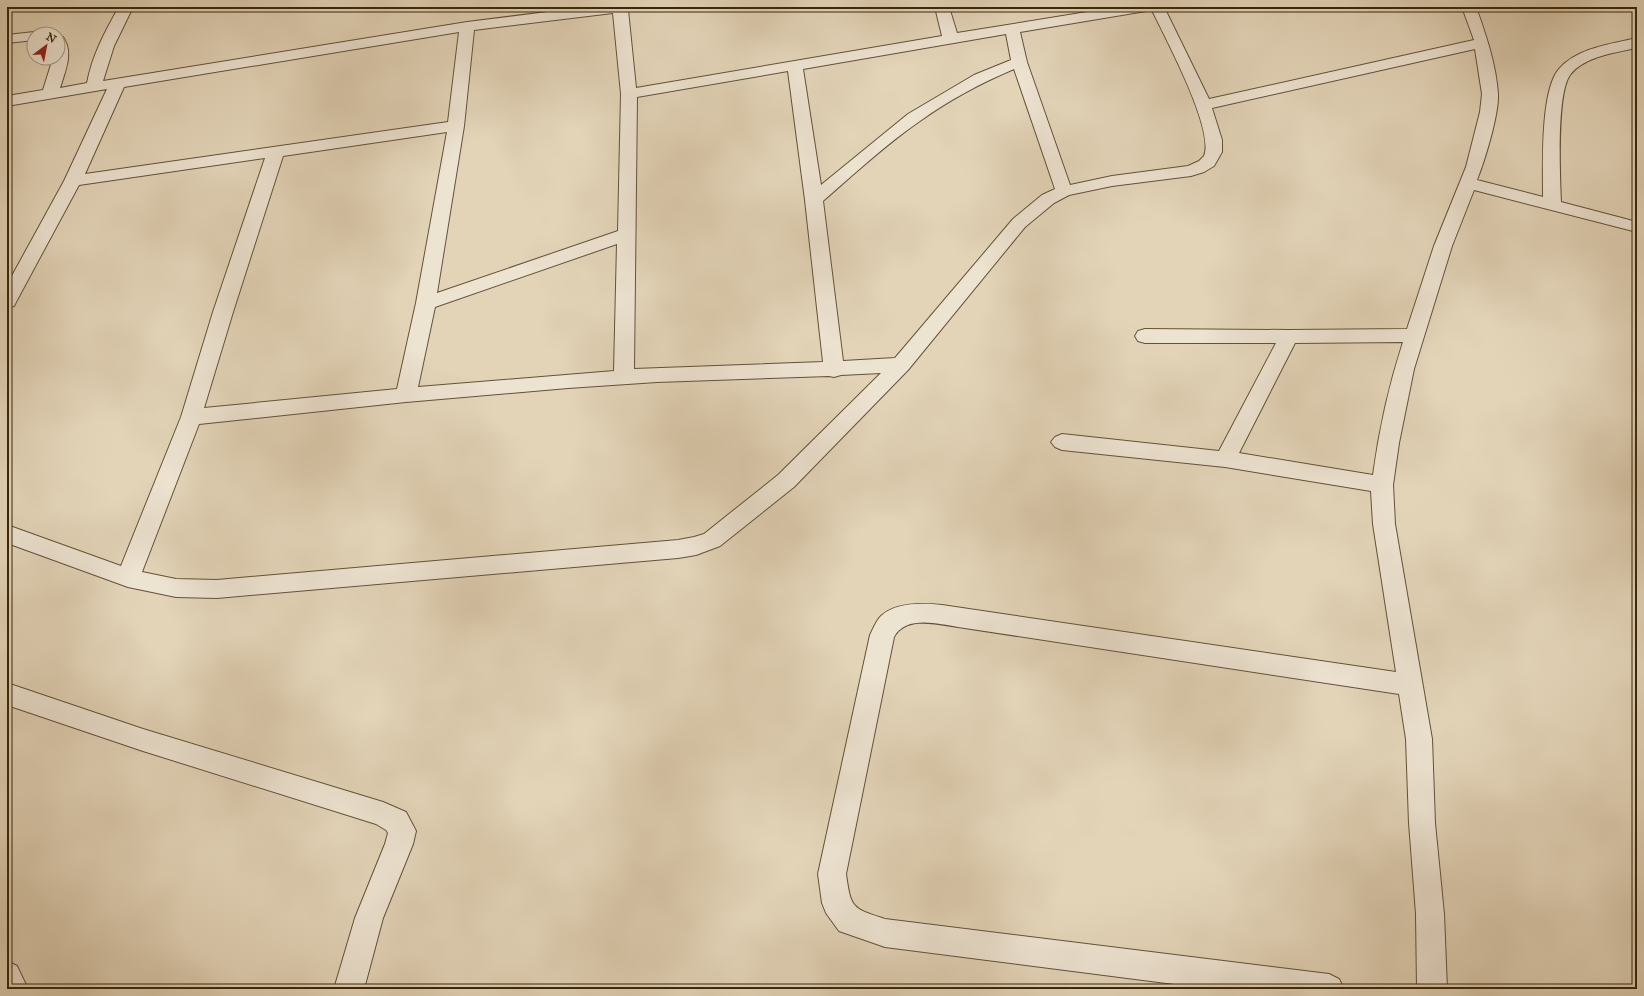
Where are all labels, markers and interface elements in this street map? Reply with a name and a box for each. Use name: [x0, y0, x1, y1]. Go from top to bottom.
north arrow: [26, 26, 66, 66]
text: N: [44, 30, 59, 46]

